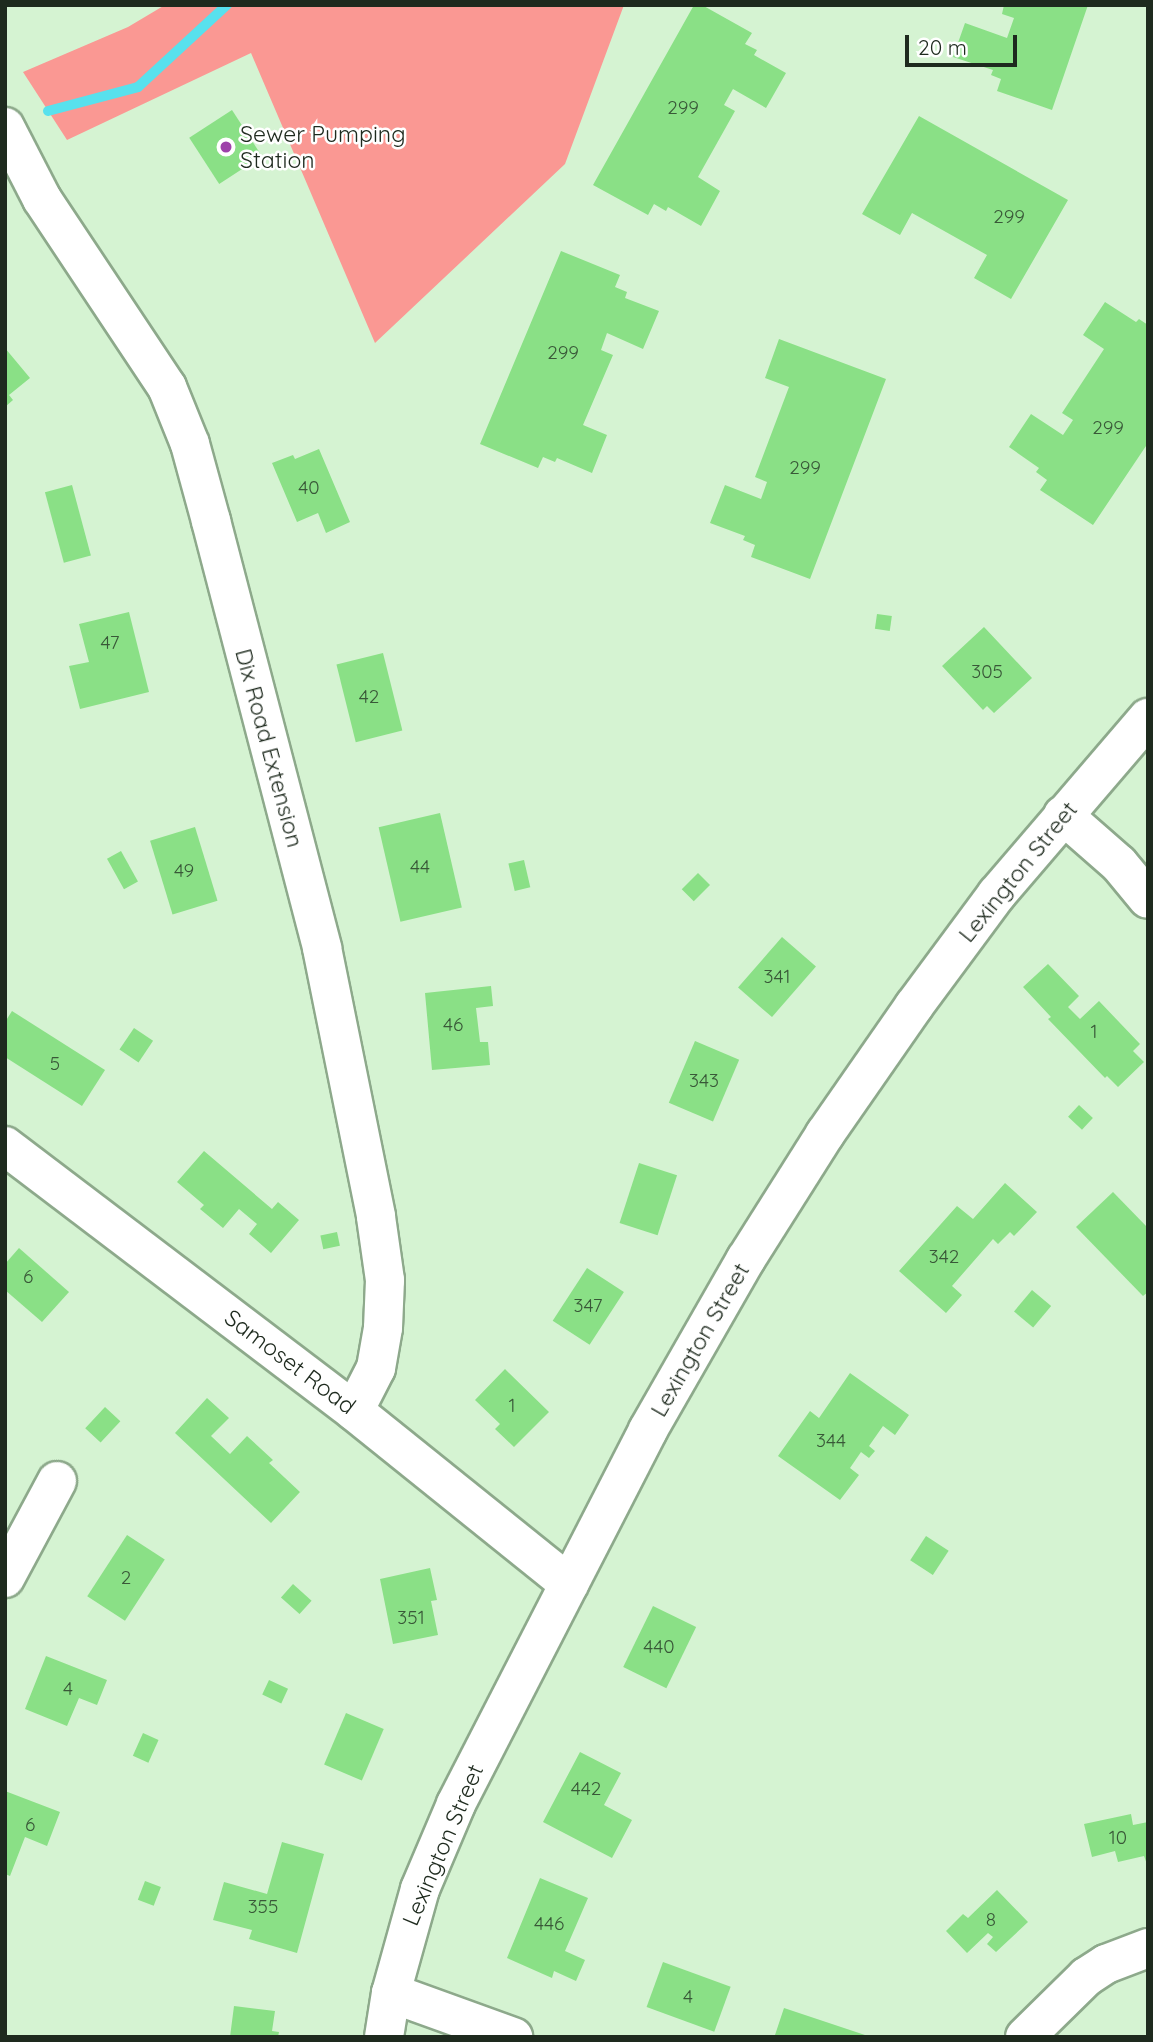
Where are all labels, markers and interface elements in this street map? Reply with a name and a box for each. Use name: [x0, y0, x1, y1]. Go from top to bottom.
scale bar: [908, 21, 1020, 65]
text: 20 m: [918, 34, 967, 60]
house number: 299: [667, 97, 699, 119]
place label: Sewer Pumping Station: [240, 120, 406, 174]
marker: Sewer Pumping Station: [218, 139, 234, 155]
house number: 299: [993, 206, 1025, 228]
house number: 299: [547, 342, 579, 364]
house number: 299: [1092, 417, 1124, 439]
house number: 299: [789, 457, 821, 479]
house number: 40: [298, 477, 320, 499]
house number: 47: [100, 632, 120, 654]
street label: Dix Road Extension: [229, 646, 309, 850]
house number: 305: [971, 661, 1003, 683]
house number: 42: [359, 686, 379, 708]
street label: Lexington Street: [953, 796, 1083, 948]
house number: 44: [410, 856, 430, 878]
house number: 49: [174, 860, 194, 882]
house number: 341: [764, 966, 790, 988]
house number: 46: [443, 1014, 463, 1036]
house number: 1: [1090, 1021, 1098, 1043]
house number: 5: [50, 1053, 60, 1075]
house number: 343: [689, 1070, 719, 1092]
house number: 342: [929, 1246, 959, 1268]
street label: Lexington Street: [645, 1258, 755, 1422]
house number: 6: [23, 1266, 33, 1288]
house number: 347: [573, 1295, 603, 1317]
street label: Samoset Road: [219, 1304, 361, 1420]
house number: 1: [508, 1395, 516, 1417]
house number: 344: [816, 1430, 846, 1452]
house number: 2: [121, 1567, 131, 1589]
house number: 351: [397, 1607, 425, 1629]
house number: 440: [643, 1636, 675, 1658]
house number: 4: [63, 1678, 73, 1700]
street label: Lexington Street: [397, 1760, 489, 1930]
house number: 442: [571, 1778, 601, 1800]
house number: 6: [25, 1814, 35, 1836]
house number: 10: [1109, 1827, 1127, 1849]
house number: 355: [248, 1896, 278, 1918]
house number: 8: [986, 1909, 996, 1931]
house number: 446: [534, 1913, 564, 1935]
house number: 4: [683, 1986, 693, 2008]

